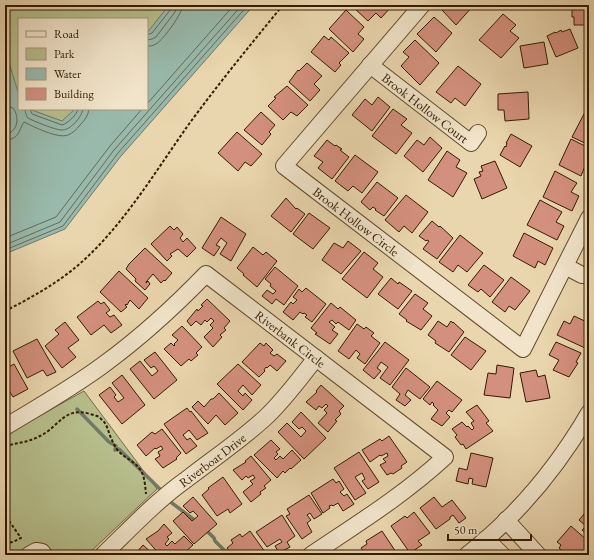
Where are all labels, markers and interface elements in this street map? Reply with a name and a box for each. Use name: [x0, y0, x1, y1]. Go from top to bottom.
legend: [18, 18, 148, 110]
text: Road: [54, 26, 80, 42]
text: Park: [54, 46, 75, 62]
text: Water: [54, 66, 81, 82]
street label: Brook Hollow Court: [378, 69, 472, 147]
text: Building: [54, 86, 95, 102]
street label: Brook Hollow Circle: [309, 183, 403, 260]
street label: Riverbank Circle: [251, 307, 329, 372]
street label: Riverboat Drive: [176, 430, 250, 491]
scale bar: [448, 516, 531, 542]
text: 50 m: [454, 522, 478, 538]

